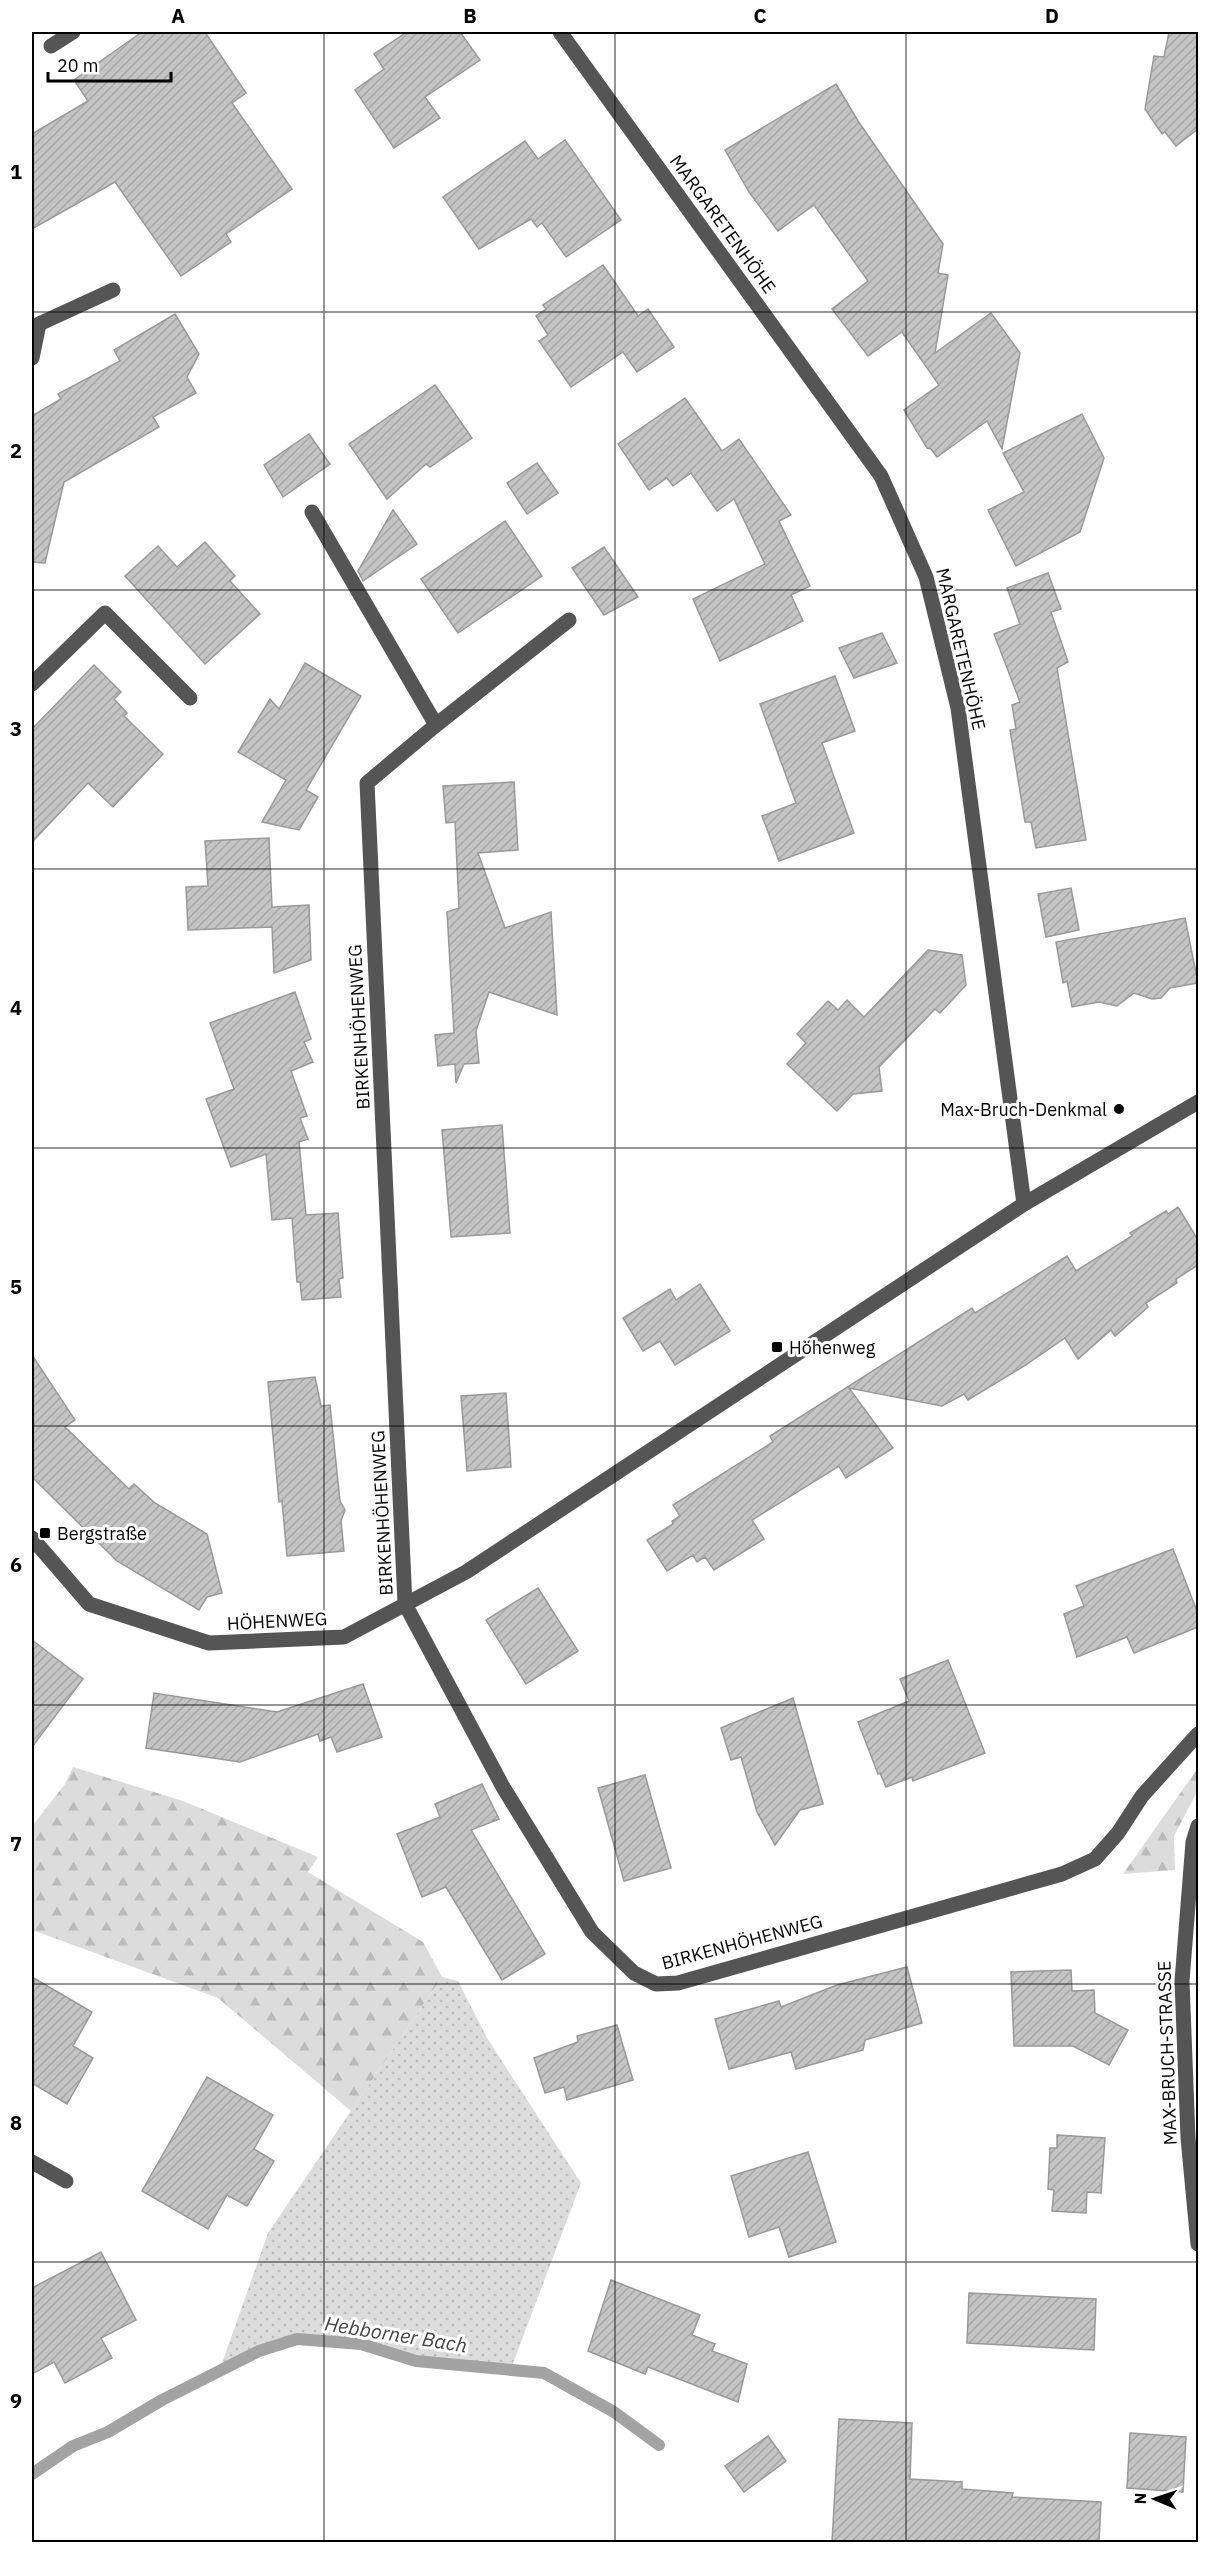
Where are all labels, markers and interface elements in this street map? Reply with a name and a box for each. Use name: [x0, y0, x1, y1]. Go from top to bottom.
text: A: [171, 2, 185, 29]
text: B: [463, 2, 477, 29]
text: C: [753, 2, 767, 29]
text: D: [1045, 2, 1059, 29]
scale bar: [48, 45, 171, 83]
text: 20 m: [57, 54, 99, 77]
street label: MARGARETENHÖHE: [665, 150, 781, 298]
text: 1: [10, 158, 22, 185]
text: 2: [10, 437, 22, 464]
street label: MARGARETENHÖHE: [931, 566, 991, 732]
text: 3: [10, 715, 22, 742]
street label: BIRKENHÖHENWEG: [343, 944, 375, 1110]
text: 4: [10, 994, 22, 1021]
place label: Max-Bruch-Denkmal: [940, 1098, 1107, 1121]
marker: Max-Bruch-Denkmal: [1112, 1102, 1126, 1116]
text: 5: [10, 1273, 22, 1300]
place label: Höhenweg: [789, 1336, 876, 1359]
marker: Höhenweg: [770, 1340, 784, 1354]
street label: BIRKENHÖHENWEG: [366, 1430, 398, 1596]
place label: Bergstraße: [57, 1522, 147, 1545]
marker: Bergstraße: [38, 1526, 52, 1540]
text: 6: [10, 1551, 22, 1578]
street label: HÖHENWEG: [226, 1607, 328, 1635]
text: 7: [10, 1830, 22, 1857]
street label: BIRKENHÖHENWEG: [659, 1909, 825, 1975]
street label: MAX-BRUCH-STRASSE: [1152, 1960, 1182, 2146]
text: 8: [10, 2109, 22, 2136]
water label: Hebborner Bach: [323, 2309, 469, 2359]
text: 9: [10, 2387, 22, 2414]
north arrow: [1125, 2469, 1185, 2529]
text: N: [1130, 2492, 1150, 2505]

